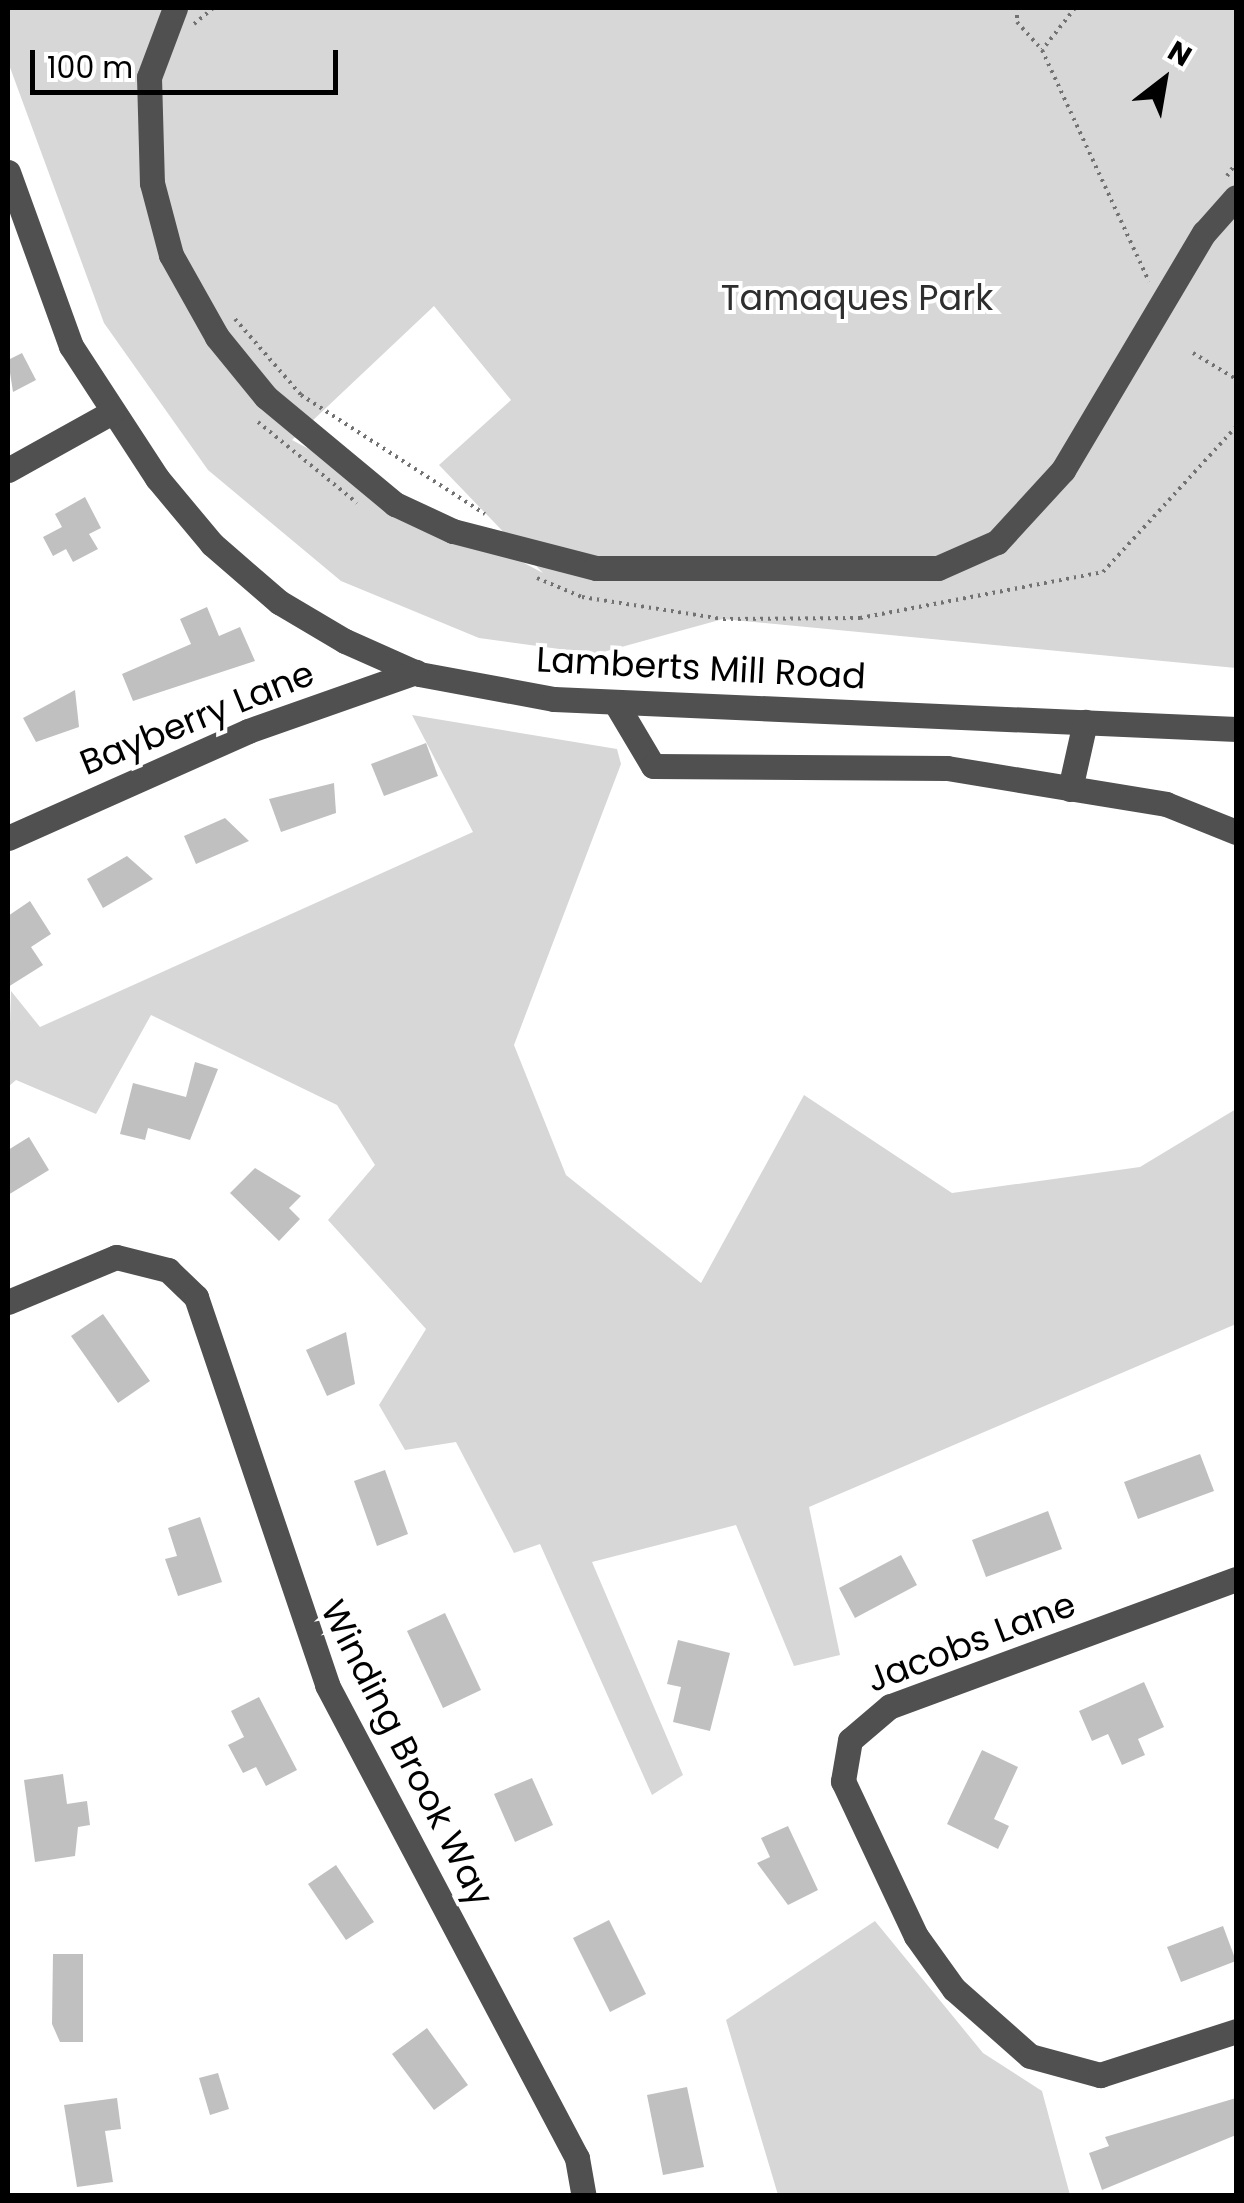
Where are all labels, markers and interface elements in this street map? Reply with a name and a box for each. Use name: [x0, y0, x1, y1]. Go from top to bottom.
scale bar: [35, 30, 342, 92]
north arrow: [1114, 30, 1214, 130]
text: N: [1161, 32, 1199, 76]
text: 100 m: [47, 46, 133, 89]
park label: Tamaques Park: [721, 277, 993, 319]
street label: Lamberts Mill Road: [535, 638, 867, 698]
street label: Bayberry Lane: [74, 652, 320, 784]
street label: Jacobs Lane: [861, 1583, 1081, 1701]
street label: Winding Brook Way: [312, 1593, 502, 1913]

